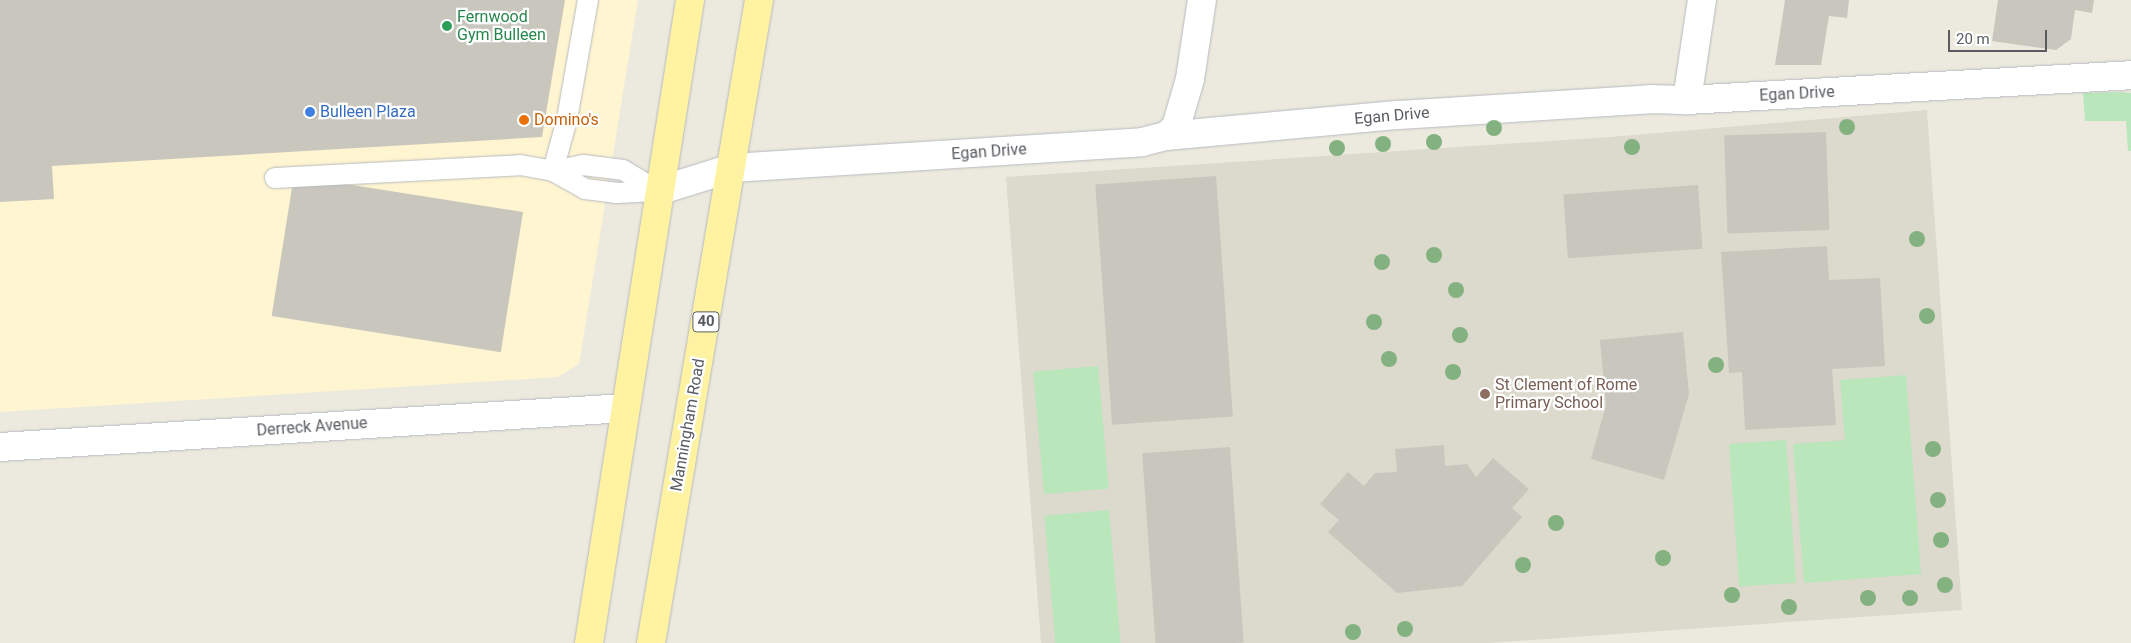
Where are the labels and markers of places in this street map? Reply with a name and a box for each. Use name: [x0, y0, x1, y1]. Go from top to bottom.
place label: Fernwood Gym Bulleen: [457, 7, 546, 45]
marker: Fernwood Gym Bulleen: [441, 20, 453, 32]
place label: Bulleen Plaza: [320, 102, 416, 122]
marker: Bulleen Plaza: [304, 106, 316, 118]
place label: Domino's: [534, 110, 599, 130]
marker: Domino's: [518, 114, 530, 126]
place label: St Clement of Rome Primary School: [1495, 375, 1637, 413]
marker: St Clement of Rome Primary School: [1479, 388, 1491, 400]

